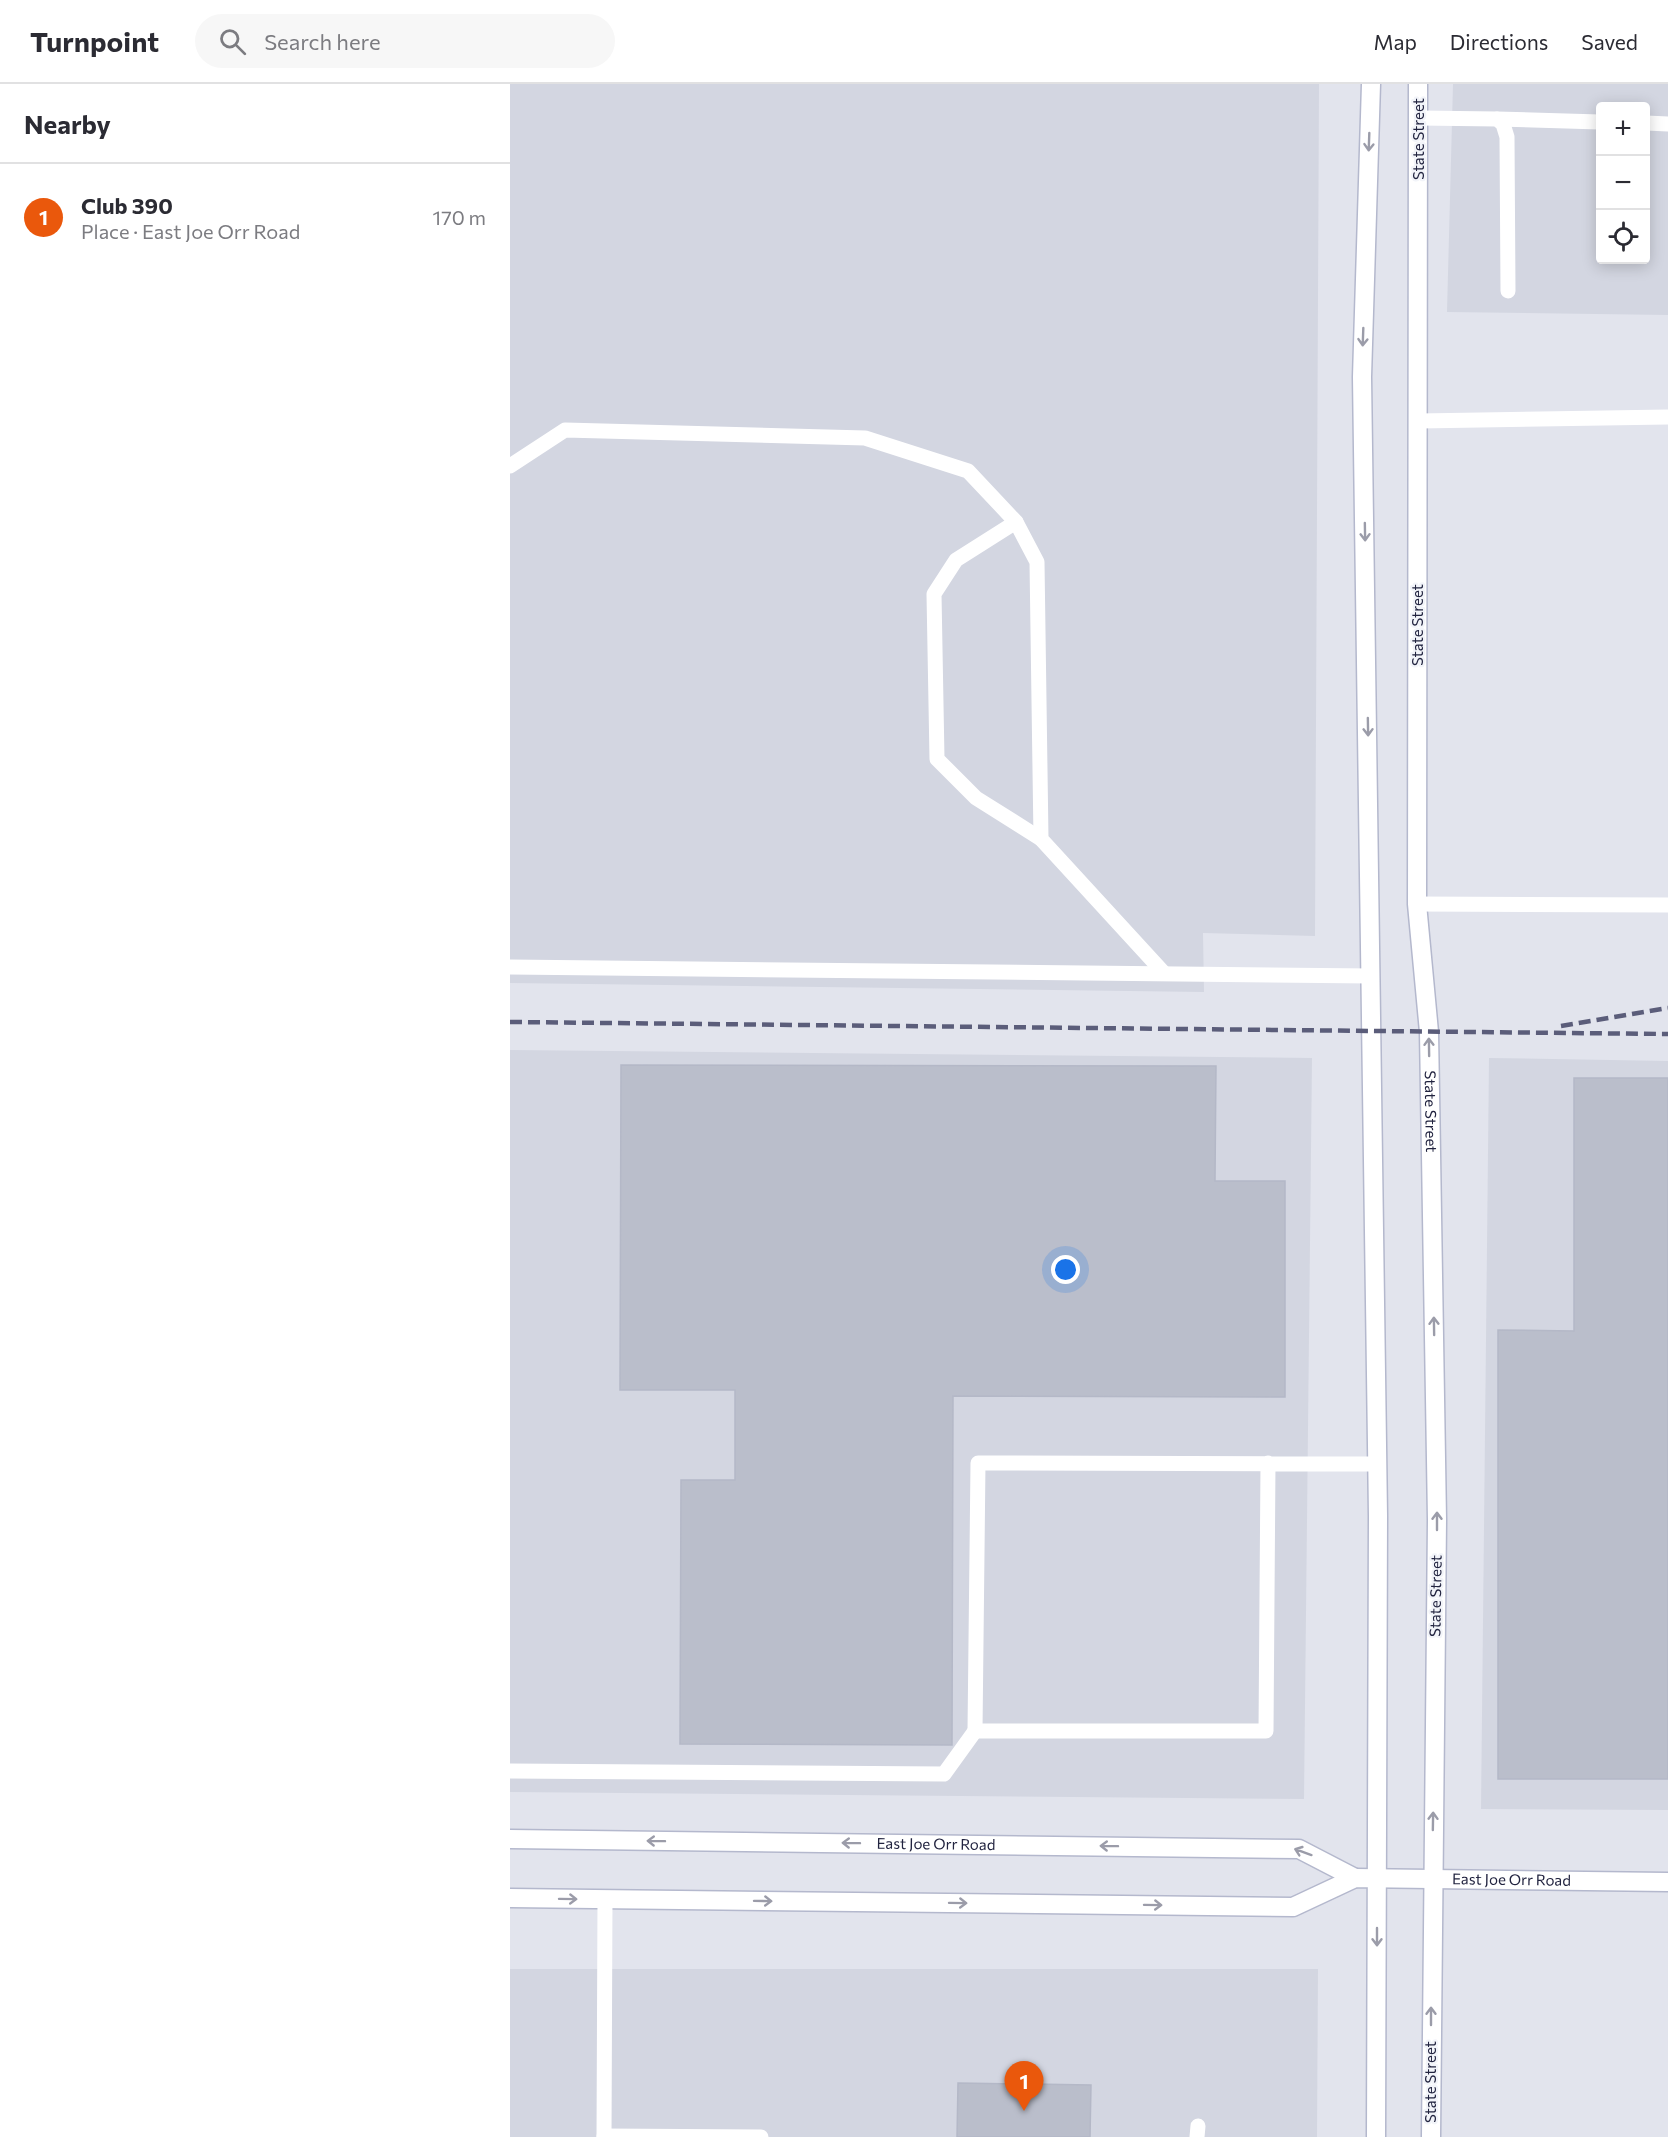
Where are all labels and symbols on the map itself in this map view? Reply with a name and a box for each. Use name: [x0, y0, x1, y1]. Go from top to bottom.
street label: State Street: [1409, 98, 1427, 180]
one-way arrow: [1363, 132, 1375, 152]
one-way arrow: [1358, 327, 1369, 347]
one-way arrow: [1359, 522, 1371, 542]
street label: State Street: [1408, 584, 1426, 666]
one-way arrow: [1362, 717, 1374, 737]
one-way arrow: [1423, 1037, 1435, 1057]
street label: State Street: [1422, 1070, 1441, 1153]
your location: [1051, 1255, 1080, 1284]
one-way arrow: [1428, 1316, 1439, 1336]
one-way arrow: [1431, 1511, 1443, 1531]
street label: State Street: [1425, 1555, 1445, 1637]
one-way arrow: [1427, 1811, 1439, 1831]
street label: East Joe Orr Road: [876, 1834, 996, 1853]
one-way arrow: [646, 1835, 666, 1847]
one-way arrow: [841, 1837, 861, 1849]
one-way arrow: [1099, 1840, 1119, 1852]
one-way arrow: [1294, 1846, 1312, 1857]
street label: East Joe Orr Road: [1452, 1869, 1571, 1889]
one-way arrow: [558, 1893, 578, 1904]
one-way arrow: [753, 1895, 773, 1907]
one-way arrow: [948, 1897, 968, 1909]
one-way arrow: [1143, 1899, 1163, 1911]
one-way arrow: [1371, 1927, 1383, 1947]
one-way arrow: [1426, 2006, 1437, 2026]
street label: State Street: [1421, 2041, 1439, 2123]
pin: 1: [1004, 2062, 1044, 2111]

